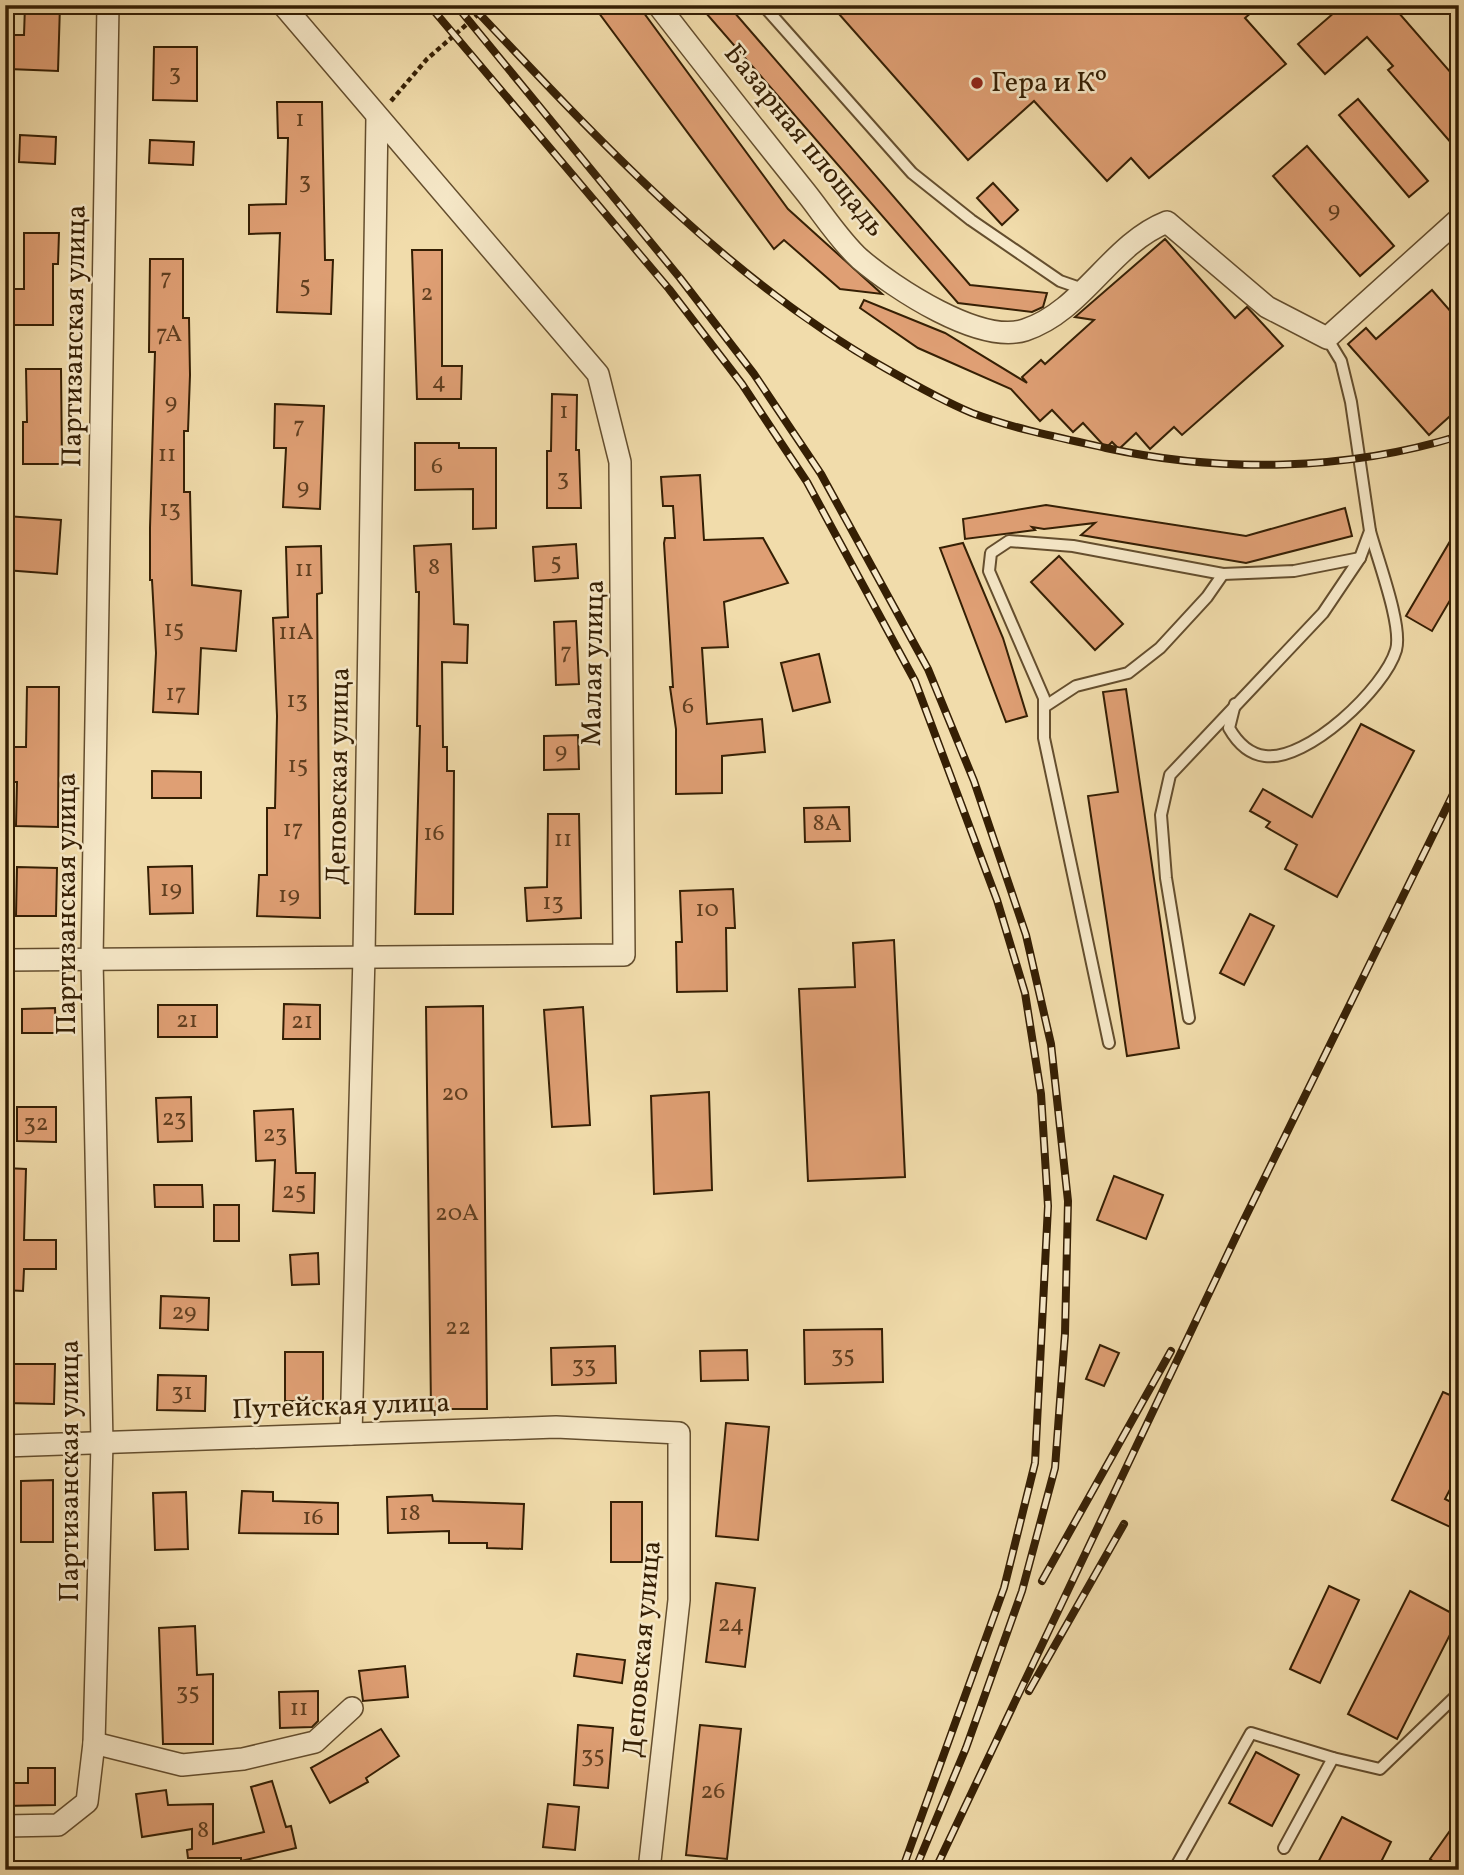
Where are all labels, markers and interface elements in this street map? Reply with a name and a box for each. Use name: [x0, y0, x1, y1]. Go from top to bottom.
street label: Базарная площадь: [714, 36, 894, 246]
house number: 3: [169, 57, 181, 91]
place label: Гера и К⁰: [991, 64, 1107, 103]
marker: Гера и К⁰: [969, 75, 985, 91]
house number: 1: [295, 103, 305, 137]
house number: 3: [299, 165, 311, 199]
house number: 9: [1328, 194, 1340, 228]
street label: Партизанская улица: [53, 204, 97, 468]
house number: 7: [160, 262, 172, 296]
house number: 5: [299, 269, 311, 303]
house number: 2: [421, 277, 433, 311]
house number: 7А: [156, 318, 182, 352]
house number: 4: [432, 365, 446, 399]
house number: 9: [165, 386, 177, 420]
house number: 1: [559, 395, 569, 429]
house number: 7: [293, 410, 305, 444]
house number: 11: [158, 438, 176, 472]
house number: 6: [431, 450, 443, 484]
house number: 3: [557, 462, 569, 496]
house number: 9: [297, 471, 309, 505]
house number: 13: [159, 493, 181, 527]
house number: 5: [550, 546, 562, 580]
house number: 8: [428, 551, 440, 585]
house number: 11: [295, 553, 313, 587]
street label: Малая улица: [573, 579, 615, 747]
house number: 15: [164, 613, 184, 647]
house number: 11А: [278, 616, 314, 650]
house number: 7: [560, 636, 572, 670]
street label: Деповская улица: [318, 667, 360, 885]
house number: 17: [166, 677, 186, 711]
house number: 13: [286, 684, 308, 718]
house number: 6: [682, 690, 694, 724]
house number: 9: [555, 735, 567, 769]
house number: 15: [288, 749, 308, 783]
street label: Партизанская улица: [48, 773, 87, 1035]
house number: 8А: [812, 807, 842, 841]
house number: 17: [283, 813, 303, 847]
house number: 16: [423, 817, 445, 851]
house number: 11: [554, 823, 572, 857]
house number: 19: [160, 873, 182, 907]
house number: 19: [278, 879, 300, 913]
house number: 13: [542, 886, 564, 920]
house number: 10: [695, 893, 719, 927]
house number: 21: [176, 1004, 198, 1038]
house number: 21: [291, 1005, 313, 1039]
house number: 20: [441, 1077, 469, 1111]
house number: 23: [162, 1102, 186, 1136]
house number: 32: [23, 1107, 49, 1141]
house number: 23: [263, 1118, 287, 1152]
house number: 25: [282, 1175, 306, 1209]
house number: 20А: [435, 1197, 479, 1231]
house number: 29: [171, 1296, 197, 1330]
house number: 22: [445, 1311, 471, 1345]
house number: 35: [831, 1339, 855, 1373]
street label: Партизанская улица: [51, 1340, 90, 1602]
house number: 33: [572, 1349, 596, 1383]
house number: 31: [171, 1376, 193, 1410]
street label: Путейская улица: [231, 1384, 451, 1430]
house number: 18: [399, 1497, 421, 1531]
house number: 16: [302, 1501, 324, 1535]
street label: Деповская улица: [614, 1539, 672, 1759]
house number: 24: [718, 1608, 744, 1642]
house number: 35: [176, 1676, 200, 1710]
house number: 11: [290, 1692, 308, 1726]
house number: 35: [581, 1739, 605, 1773]
house number: 26: [700, 1775, 726, 1809]
house number: 8: [197, 1814, 209, 1848]

